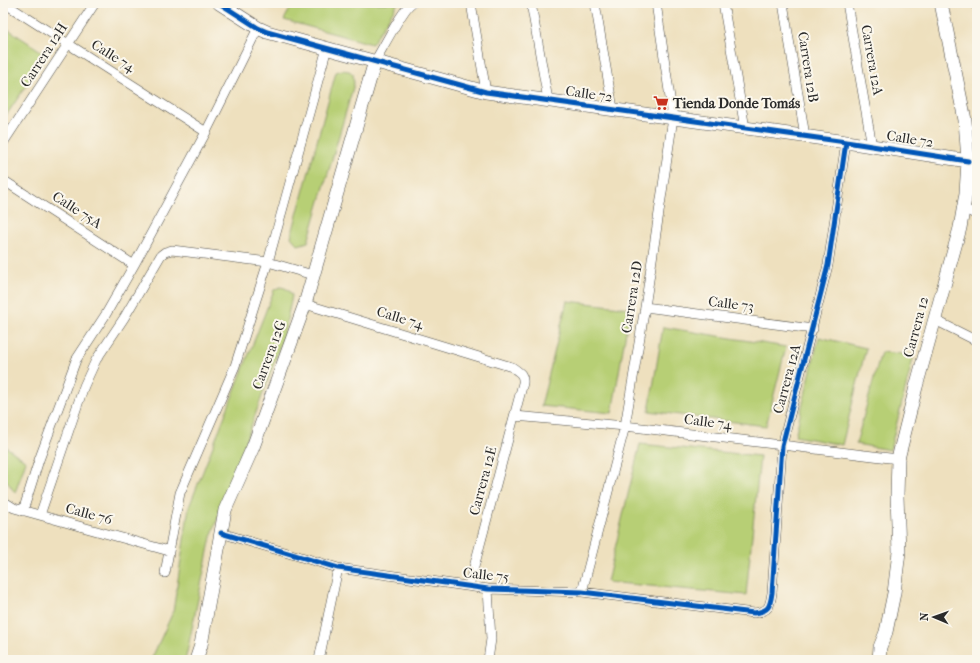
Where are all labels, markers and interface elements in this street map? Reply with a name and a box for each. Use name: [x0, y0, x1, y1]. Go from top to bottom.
street label: Carrera 12H: [17, 20, 71, 90]
street label: Carrera 12A: [857, 23, 887, 98]
street label: Carrera 12B: [794, 30, 822, 104]
street label: Calle 74: [88, 36, 139, 76]
street label: Calle 72: [564, 82, 614, 106]
supermarket icon: Tienda Donde Tomás: [652, 94, 670, 112]
place label: Tienda Donde Tomás: [672, 95, 801, 112]
street label: Calle 72: [885, 127, 935, 151]
street label: Calle 75A: [49, 188, 106, 233]
street label: Carrera 12D: [618, 259, 646, 334]
street label: Calle 73: [707, 293, 755, 315]
street label: Carrera 12: [900, 295, 932, 359]
street label: Calle 74: [375, 303, 426, 333]
street label: Carrera 12G: [249, 318, 289, 392]
street label: Carrera 12A: [770, 341, 805, 416]
street label: Calle 74: [683, 411, 734, 433]
street label: Carrera 12E: [466, 444, 500, 517]
street label: Calle 76: [64, 500, 115, 529]
street label: Calle 75: [462, 564, 510, 586]
north arrow: [914, 597, 954, 637]
text: N: [918, 612, 931, 621]

